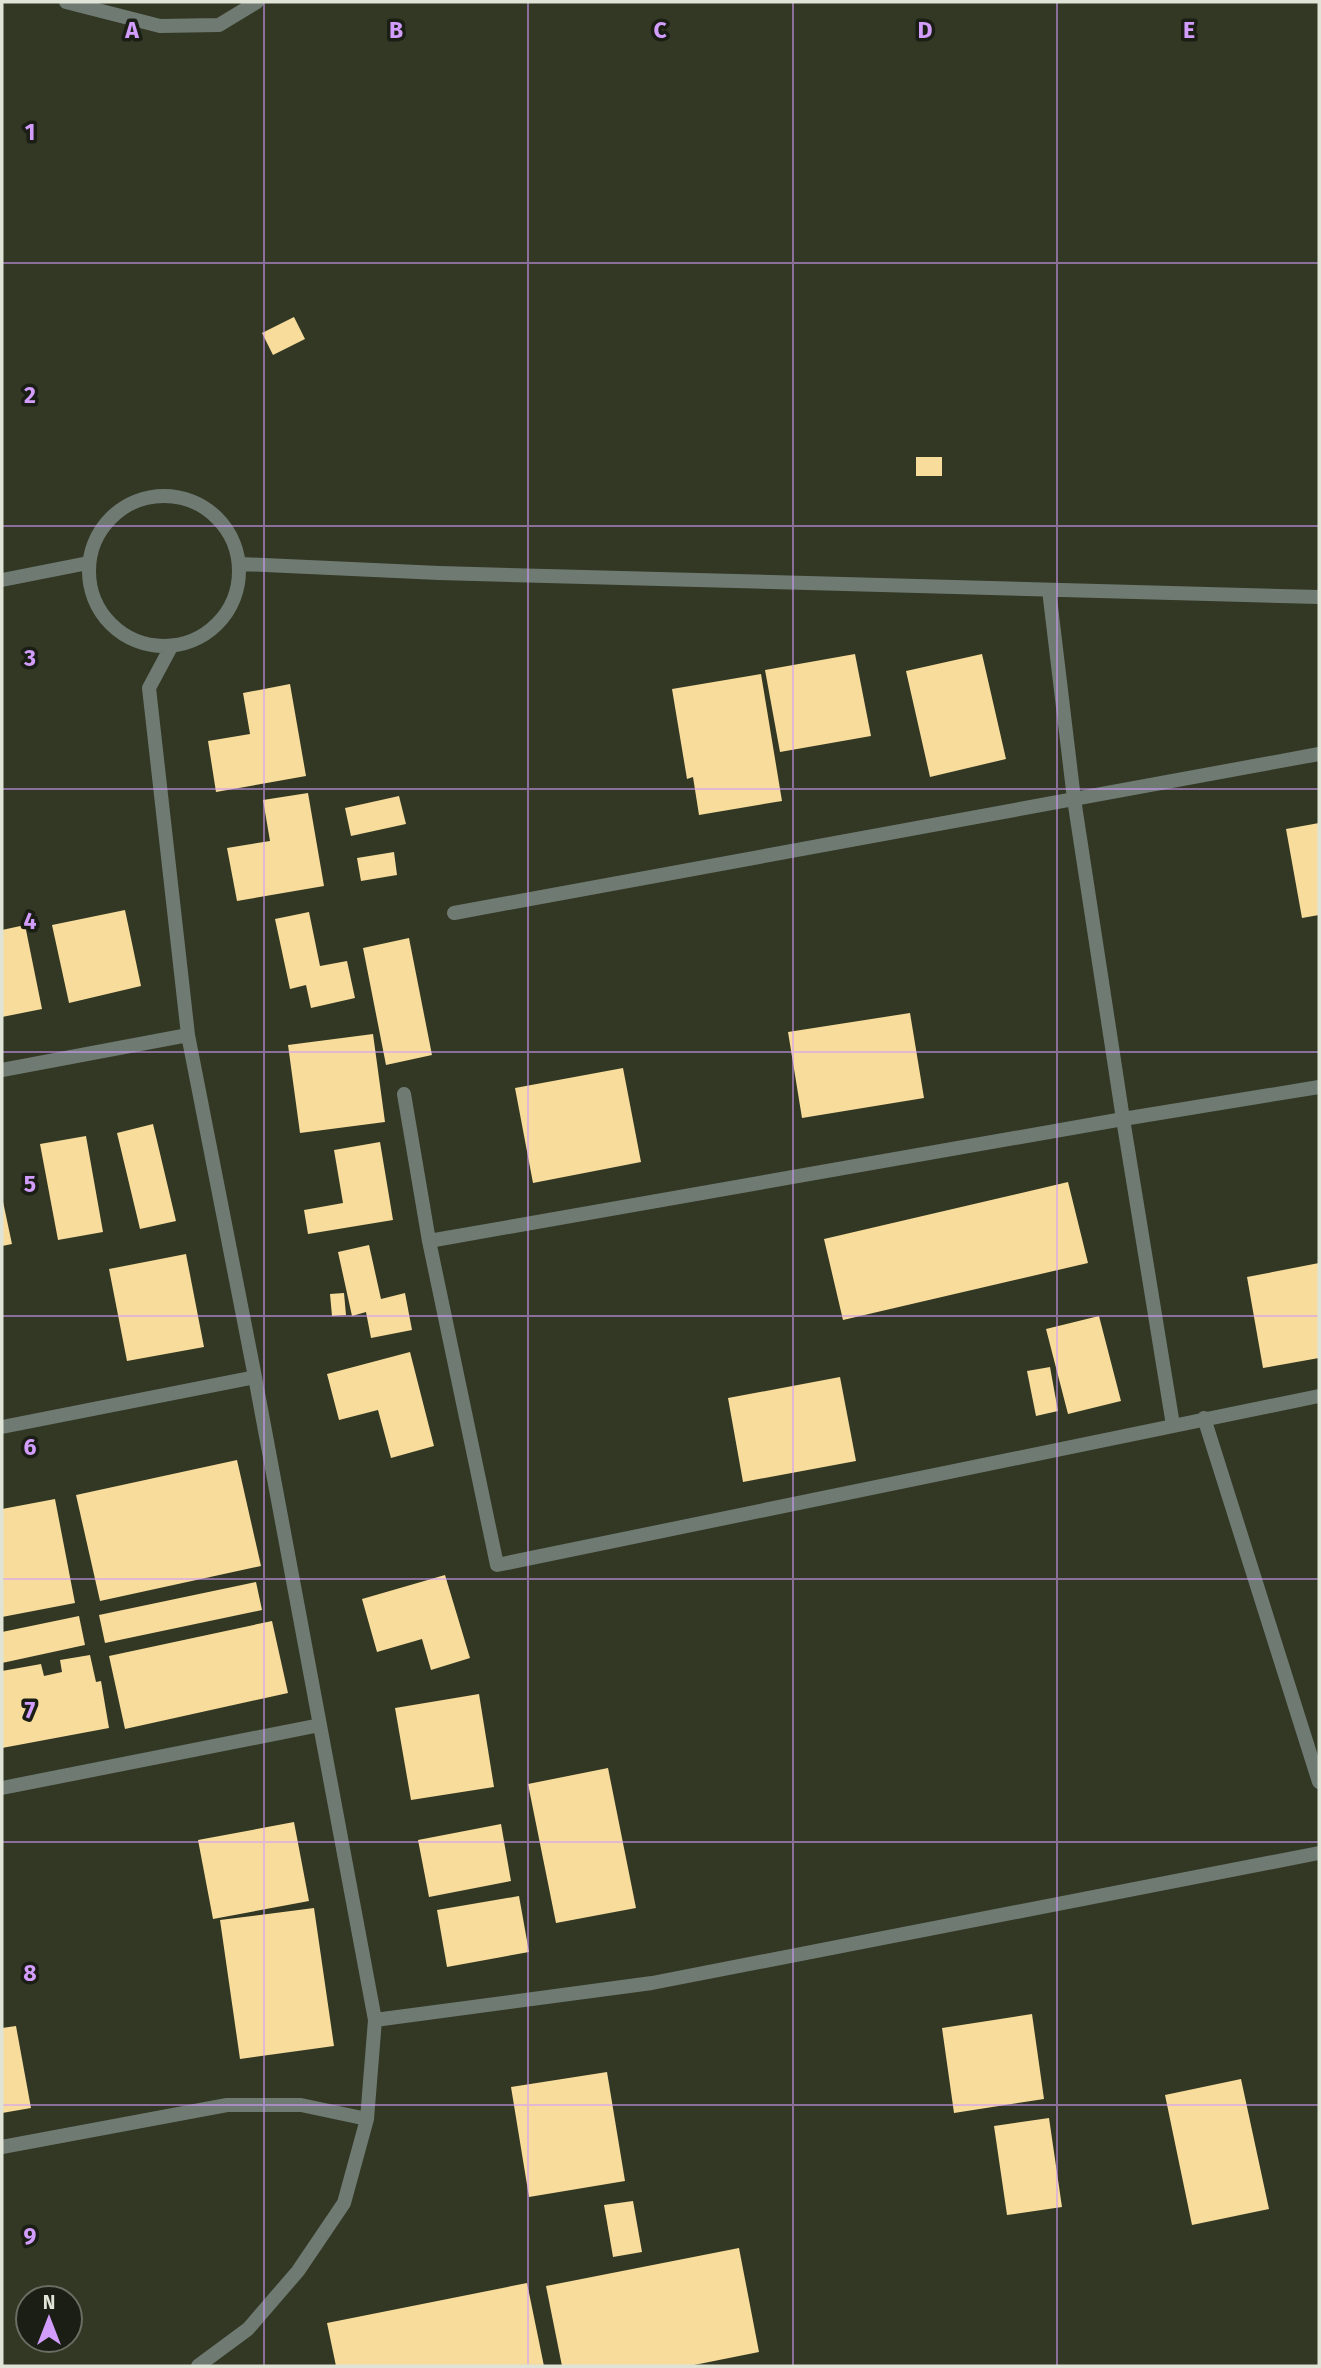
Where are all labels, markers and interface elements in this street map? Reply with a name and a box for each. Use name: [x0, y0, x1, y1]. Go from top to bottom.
text: A: [124, 16, 139, 44]
text: B: [389, 16, 403, 44]
text: C: [653, 16, 667, 44]
text: D: [918, 16, 933, 44]
text: E: [1183, 16, 1195, 44]
text: 1: [25, 118, 35, 146]
text: 2: [24, 381, 36, 409]
text: 3: [23, 644, 36, 672]
text: 4: [24, 907, 37, 935]
text: 5: [24, 1170, 36, 1198]
text: 6: [24, 1433, 37, 1461]
text: 7: [25, 1696, 36, 1724]
text: 8: [23, 1959, 37, 1987]
text: 9: [24, 2222, 37, 2250]
north arrow: [14, 2284, 84, 2354]
text: N: [43, 2291, 55, 2314]

